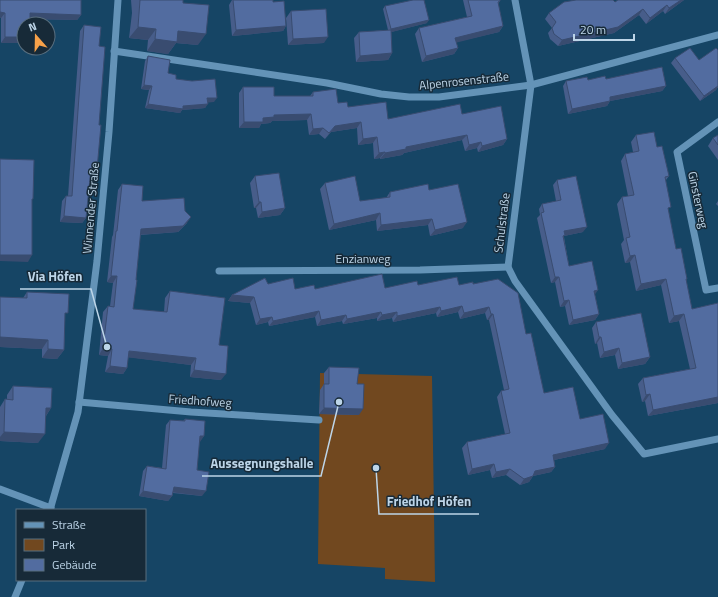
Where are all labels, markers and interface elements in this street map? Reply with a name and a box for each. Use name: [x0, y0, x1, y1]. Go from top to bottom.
north arrow: [16, 16, 56, 56]
scale bar: [574, 16, 634, 42]
text: N: [26, 18, 39, 35]
text: 20 m: [580, 20, 606, 39]
street label: Alpenrosenstraße: [418, 66, 510, 95]
street label: Winnender Straße: [77, 162, 104, 254]
street label: Ginsterweg: [683, 170, 714, 230]
street label: Schulstraße: [488, 192, 515, 254]
street label: Enzianweg: [336, 249, 390, 268]
callout: Via Höfen: [20, 264, 91, 289]
text: Via Höfen: [28, 266, 82, 286]
street label: Friedhofweg: [168, 389, 232, 412]
callout: Aussegnungshalle: [202, 451, 321, 476]
text: Aussegnungshalle: [211, 453, 314, 473]
callout: Friedhof Höfen: [379, 489, 479, 514]
text: Friedhof Höfen: [387, 491, 471, 511]
legend: [16, 509, 146, 581]
text: Straße: [52, 515, 86, 534]
text: Park: [52, 535, 75, 554]
text: Gebäude: [52, 555, 97, 574]

